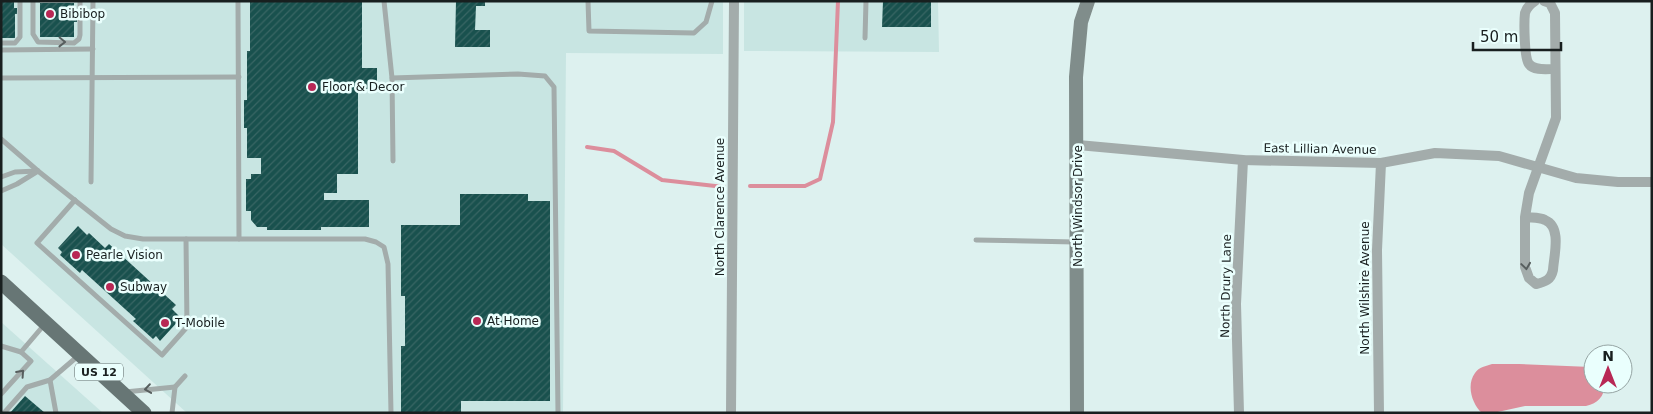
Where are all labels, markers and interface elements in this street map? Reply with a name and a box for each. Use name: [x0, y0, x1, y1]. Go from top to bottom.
place label: Bibibop: [60, 7, 105, 21]
marker: Bibibop: [44, 8, 56, 20]
scale bar: [1473, 20, 1560, 52]
text: 50 m: [1480, 28, 1518, 46]
one-way arrow: [58, 37, 66, 47]
place label: Floor & Decor: [322, 80, 404, 94]
marker: Floor & Decor: [306, 81, 318, 93]
street label: North Clarence Avenue: [713, 138, 727, 276]
street label: East Lillian Avenue: [1263, 141, 1377, 157]
street label: North Windsor Drive: [1071, 145, 1085, 267]
street label: North Wilshire Avenue: [1358, 221, 1372, 355]
street label: North Drury Lane: [1218, 234, 1234, 338]
place label: Pearle Vision: [86, 248, 163, 262]
marker: Pearle Vision: [70, 249, 82, 261]
one-way arrow: [1521, 262, 1531, 270]
place label: Subway: [120, 280, 167, 294]
marker: Subway: [104, 281, 116, 293]
place label: At Home: [487, 314, 539, 328]
marker: At Home: [471, 315, 483, 327]
place label: T-Mobile: [174, 316, 225, 330]
marker: T-Mobile: [159, 317, 171, 329]
north arrow: [1583, 344, 1633, 394]
text: N: [1602, 348, 1614, 364]
road number: US 12: [75, 364, 123, 381]
one-way arrow: [15, 369, 24, 378]
one-way arrow: [144, 384, 153, 394]

